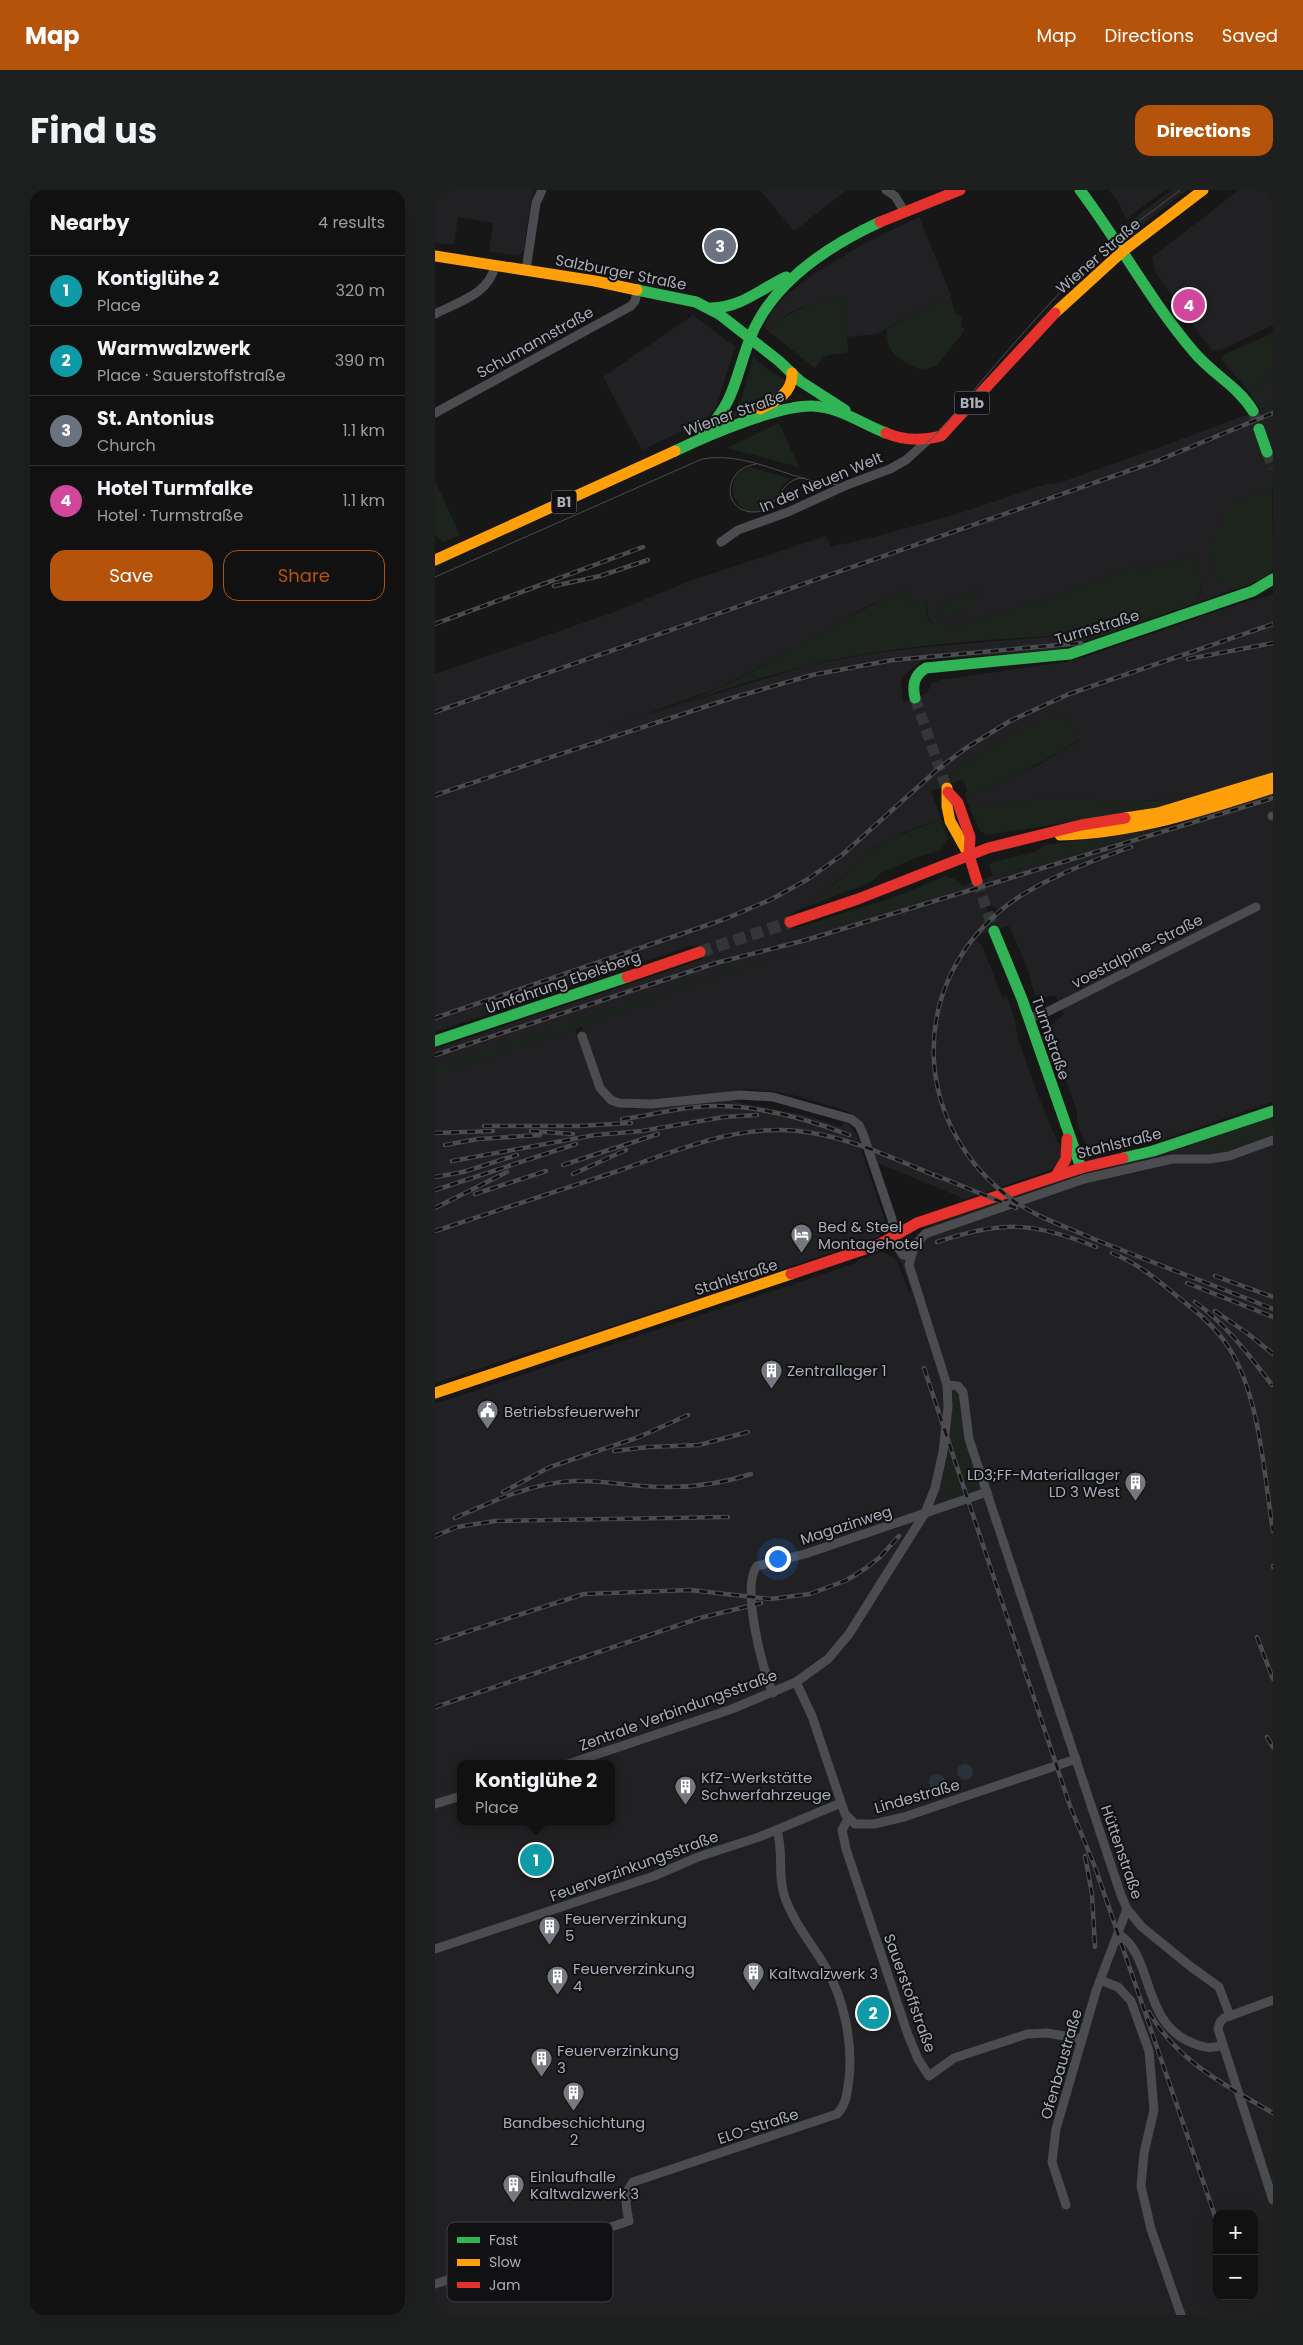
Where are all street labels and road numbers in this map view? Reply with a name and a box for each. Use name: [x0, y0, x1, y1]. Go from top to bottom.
street label: Wiener Straße: [1051, 213, 1145, 299]
street label: Salzburger Straße: [554, 249, 688, 295]
street label: Schumannstraße: [473, 301, 597, 383]
street label: Wiener Straße: [681, 385, 787, 441]
road number: B1b: [955, 392, 989, 414]
street label: In der Neuen Welt: [756, 447, 886, 517]
road number: B1: [551, 490, 577, 514]
street label: Turmstraße: [1052, 604, 1142, 650]
street label: voestalpine-Straße: [1068, 909, 1206, 993]
street label: Umfahrung Ebelsberg: [483, 946, 643, 1018]
street label: Turmstraße: [1027, 993, 1075, 1083]
street label: Stahlstraße: [1075, 1122, 1163, 1164]
street label: Stahlstraße: [692, 1254, 780, 1300]
street label: Magazinweg: [797, 1500, 895, 1550]
street label: Zentrale Verbindungsstraße: [576, 1664, 780, 1756]
street label: Lindestraße: [872, 1774, 962, 1818]
street label: Hüttenstraße: [1096, 1802, 1148, 1902]
street label: Feuerverzinkungsstraße: [547, 1826, 721, 1906]
street label: Sauerstoffstraße: [879, 1931, 941, 2055]
street label: Ofenbaustraße: [1035, 2006, 1087, 2122]
street label: ELO-Straße: [715, 2103, 801, 2149]

